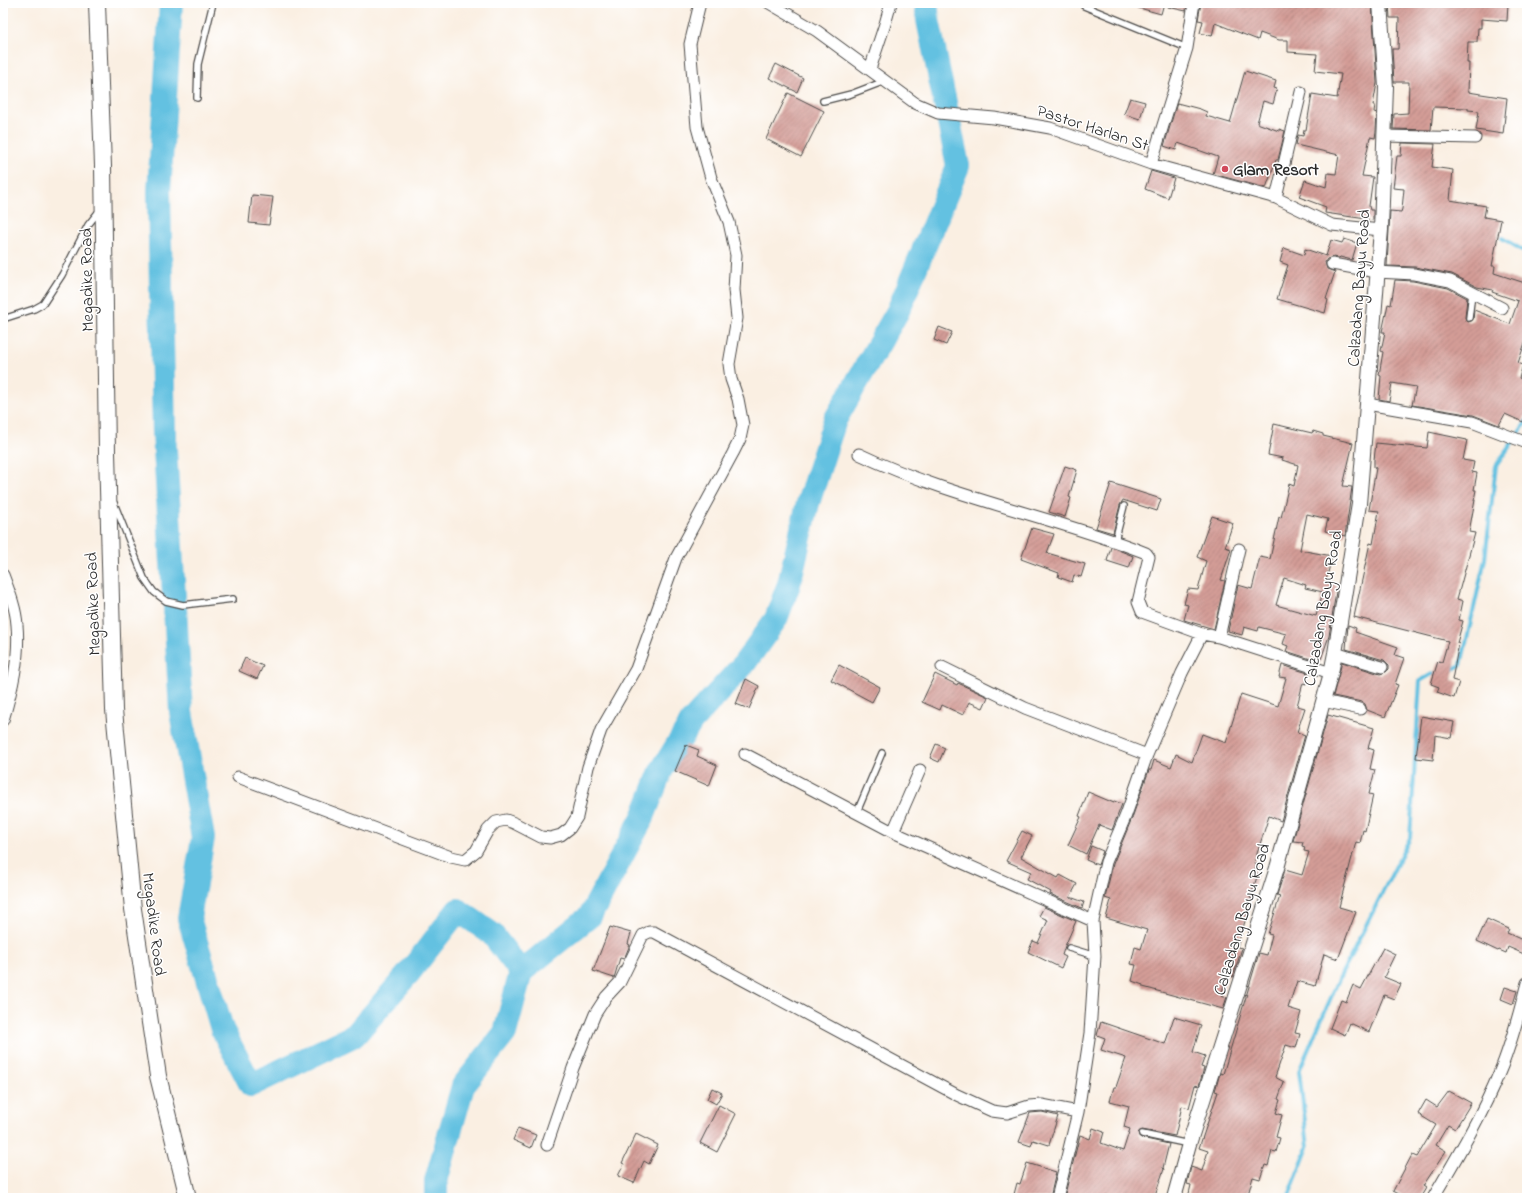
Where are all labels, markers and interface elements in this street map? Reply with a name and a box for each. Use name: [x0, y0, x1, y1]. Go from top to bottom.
street label: Pastor Harlan St: [1033, 99, 1152, 158]
place label: Glam Resort: [1233, 158, 1319, 183]
marker: Glam Resort: [1220, 164, 1230, 174]
street label: Calzadang Bayu Road: [1342, 208, 1379, 368]
street label: Megadike Road: [74, 227, 103, 332]
street label: Calzadang Bayu Road: [1297, 528, 1352, 688]
street label: Megadike Road: [79, 551, 110, 656]
street label: Calzadang Bayu Road: [1207, 840, 1279, 999]
street label: Megadike Road: [133, 871, 172, 978]

